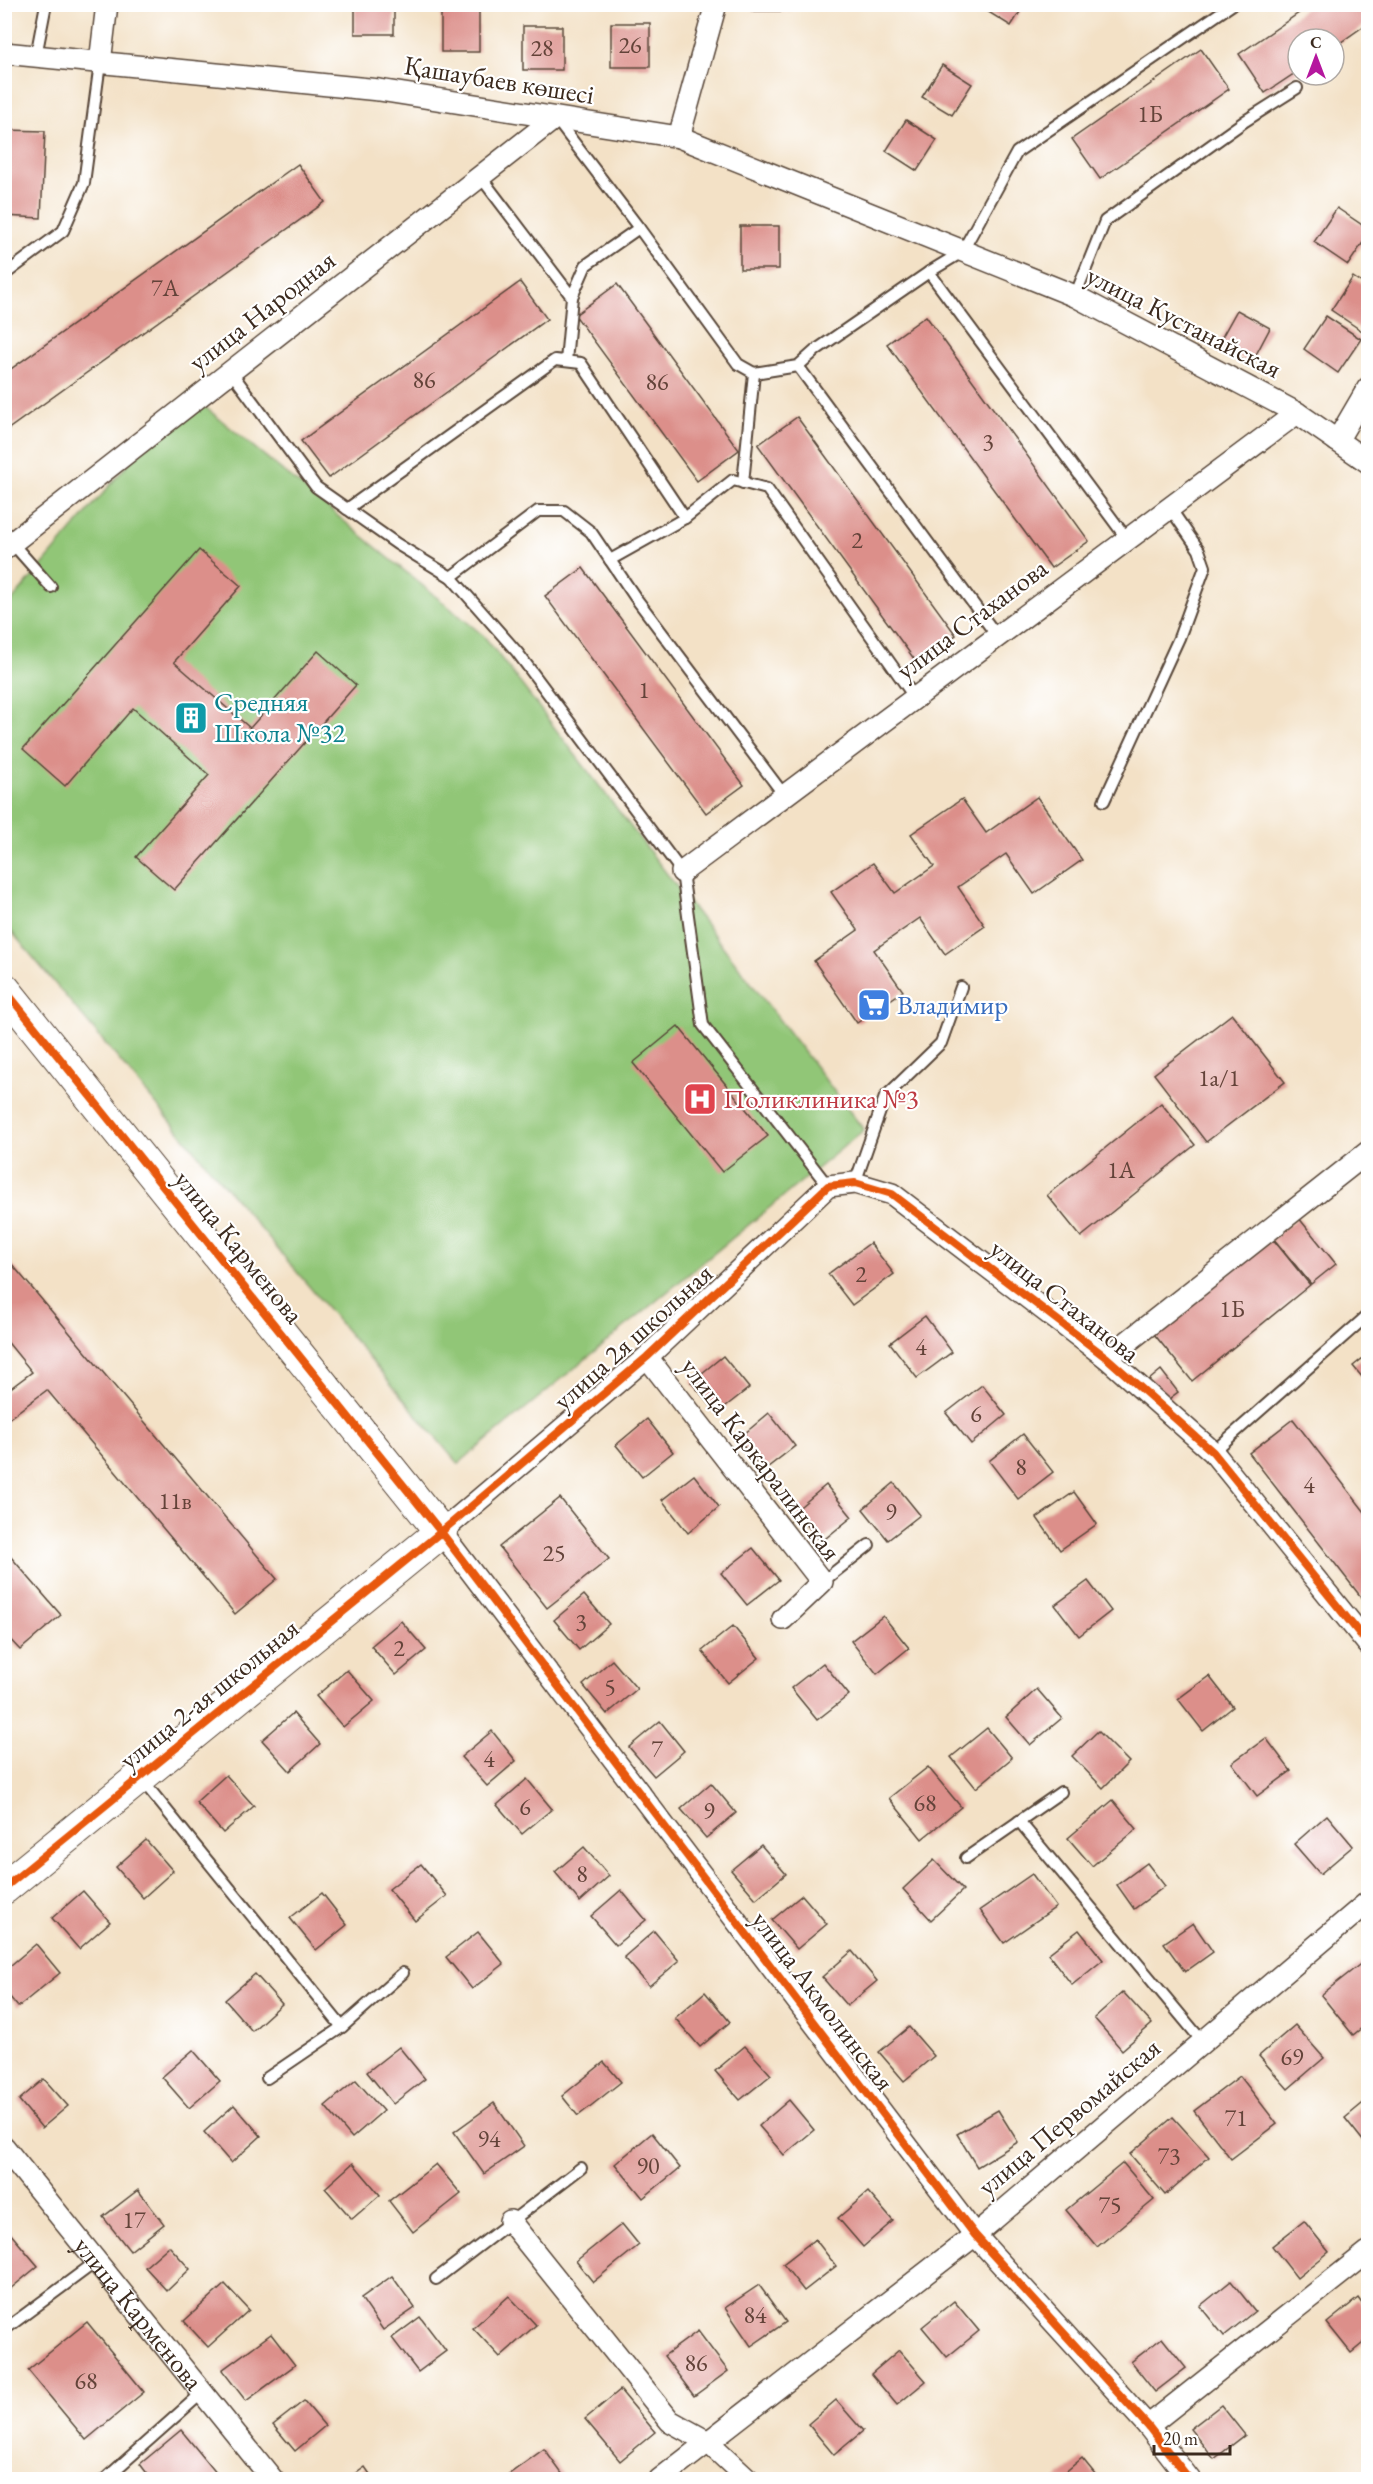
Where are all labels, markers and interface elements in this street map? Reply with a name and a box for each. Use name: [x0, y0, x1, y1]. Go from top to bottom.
north arrow: [1286, 27, 1346, 87]
house number: 26: [618, 29, 642, 60]
house number: 28: [530, 32, 554, 63]
text: С: [1310, 32, 1322, 53]
street label: Қашаубаев көшесі: [401, 47, 597, 112]
house number: 1Б: [1137, 98, 1163, 129]
street label: улица Народная: [181, 242, 342, 379]
street label: улица Кустанайская: [1081, 257, 1288, 386]
house number: 7А: [151, 272, 179, 303]
house number: 86: [412, 364, 436, 395]
house number: 86: [645, 366, 669, 397]
house number: 3: [982, 426, 994, 457]
house number: 2: [851, 524, 863, 555]
street label: улица Стаханова: [889, 550, 1055, 687]
house number: 1: [638, 674, 650, 705]
place label: Средняя Школа №32: [214, 684, 346, 750]
building icon: Средняя Школа №32: [173, 700, 209, 736]
supermarket icon: Владимир: [856, 987, 892, 1023]
place label: Владимир: [897, 987, 1008, 1022]
house number: 1а/1: [1198, 1062, 1240, 1093]
hospital icon: Поликлиника №3: [682, 1081, 718, 1117]
place label: Поликлиника №3: [723, 1081, 919, 1116]
house number: 1А: [1107, 1154, 1135, 1185]
street label: улица Карменова: [167, 1163, 312, 1331]
street label: улица Стаханова: [983, 1231, 1148, 1370]
street label: улица 2я школьная: [546, 1256, 720, 1418]
house number: 2: [855, 1258, 867, 1289]
house number: 1Б: [1219, 1293, 1245, 1324]
house number: 4: [915, 1331, 927, 1362]
street label: улица Каркаралинская: [673, 1350, 849, 1567]
house number: 6: [970, 1398, 982, 1429]
house number: 8: [1015, 1451, 1027, 1482]
house number: 4: [1303, 1469, 1315, 1500]
house number: 11в: [158, 1485, 192, 1516]
house number: 9: [885, 1496, 897, 1527]
house number: 25: [542, 1537, 566, 1568]
house number: 3: [575, 1606, 587, 1637]
street label: улица 2-ая школьная: [112, 1610, 306, 1777]
house number: 2: [393, 1632, 405, 1663]
house number: 5: [604, 1671, 616, 1702]
house number: 7: [651, 1733, 663, 1764]
house number: 4: [483, 1743, 495, 1774]
house number: 68: [913, 1787, 937, 1818]
house number: 6: [519, 1791, 531, 1822]
house number: 9: [703, 1795, 715, 1826]
house number: 8: [576, 1858, 588, 1889]
street label: улица Акмолинская: [744, 1904, 903, 2098]
street label: улица Первомайская: [970, 2030, 1167, 2203]
house number: 69: [1280, 2041, 1304, 2072]
house number: 71: [1224, 2102, 1248, 2133]
house number: 94: [477, 2123, 501, 2154]
house number: 73: [1157, 2140, 1181, 2171]
house number: 90: [636, 2150, 660, 2181]
house number: 75: [1098, 2189, 1122, 2220]
house number: 17: [122, 2204, 146, 2235]
street label: улица Карменова: [66, 2229, 212, 2397]
house number: 84: [743, 2299, 767, 2330]
house number: 86: [684, 2347, 708, 2378]
house number: 68: [74, 2365, 98, 2396]
scale bar: [1154, 2418, 1230, 2456]
text: 20 m: [1163, 2427, 1198, 2450]

